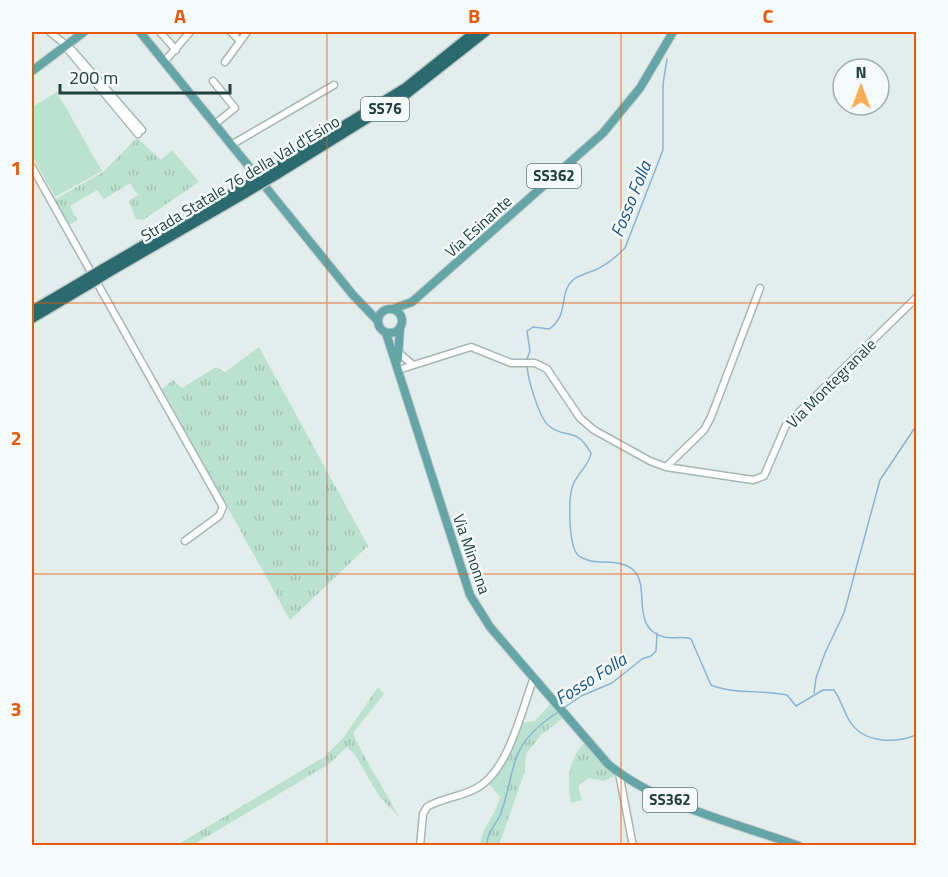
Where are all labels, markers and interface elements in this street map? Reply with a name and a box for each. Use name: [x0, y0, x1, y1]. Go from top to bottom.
text: A: [174, 0, 186, 31]
text: B: [468, 0, 480, 31]
text: C: [763, 0, 774, 31]
scale bar: [60, 57, 230, 95]
north arrow: [831, 57, 891, 117]
text: N: [855, 60, 867, 84]
text: 200 m: [69, 64, 118, 91]
road number: SS76: [361, 97, 409, 121]
street label: Strada Statale 76 della Val d'Esino: [136, 109, 344, 247]
text: 1: [10, 152, 22, 183]
water label: Fosso Folla: [603, 156, 658, 241]
road number: SS362: [527, 164, 581, 188]
street label: Via Esinante: [439, 189, 517, 263]
street label: Via Montegranale: [781, 333, 881, 433]
text: 2: [10, 422, 22, 453]
street label: Via Minonna: [447, 511, 497, 597]
water label: Fosso Folla: [550, 645, 633, 711]
text: 3: [10, 693, 22, 724]
road number: SS362: [643, 788, 697, 812]

